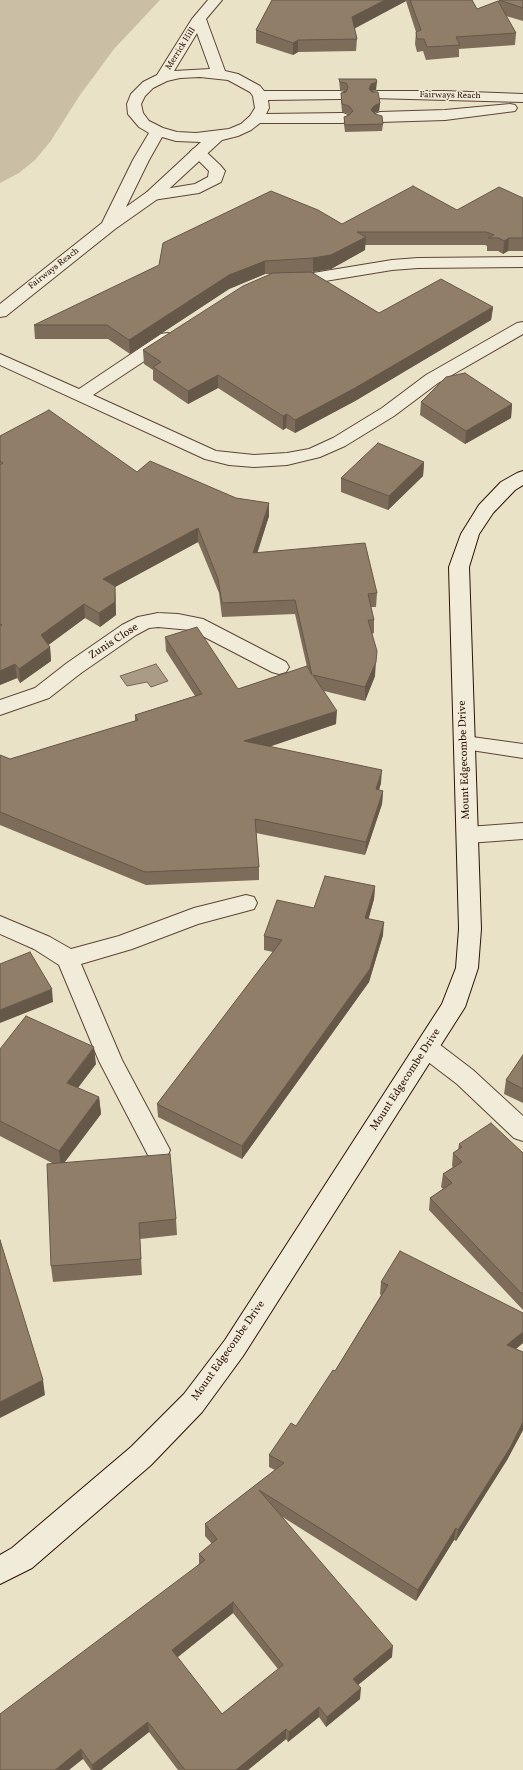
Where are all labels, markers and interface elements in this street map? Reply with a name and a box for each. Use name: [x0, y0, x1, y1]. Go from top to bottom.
street label: Merrick Hill: [164, 26, 198, 72]
street label: Fairways Reach: [419, 90, 481, 102]
street label: Fairways Reach: [27, 246, 81, 292]
street label: Zunis Close: [87, 621, 141, 663]
street label: Mount Edgecombe Drive: [456, 700, 474, 820]
street label: Mount Edgecombe Drive: [368, 1026, 444, 1134]
street label: Mount Edgecombe Drive: [189, 1298, 269, 1404]

